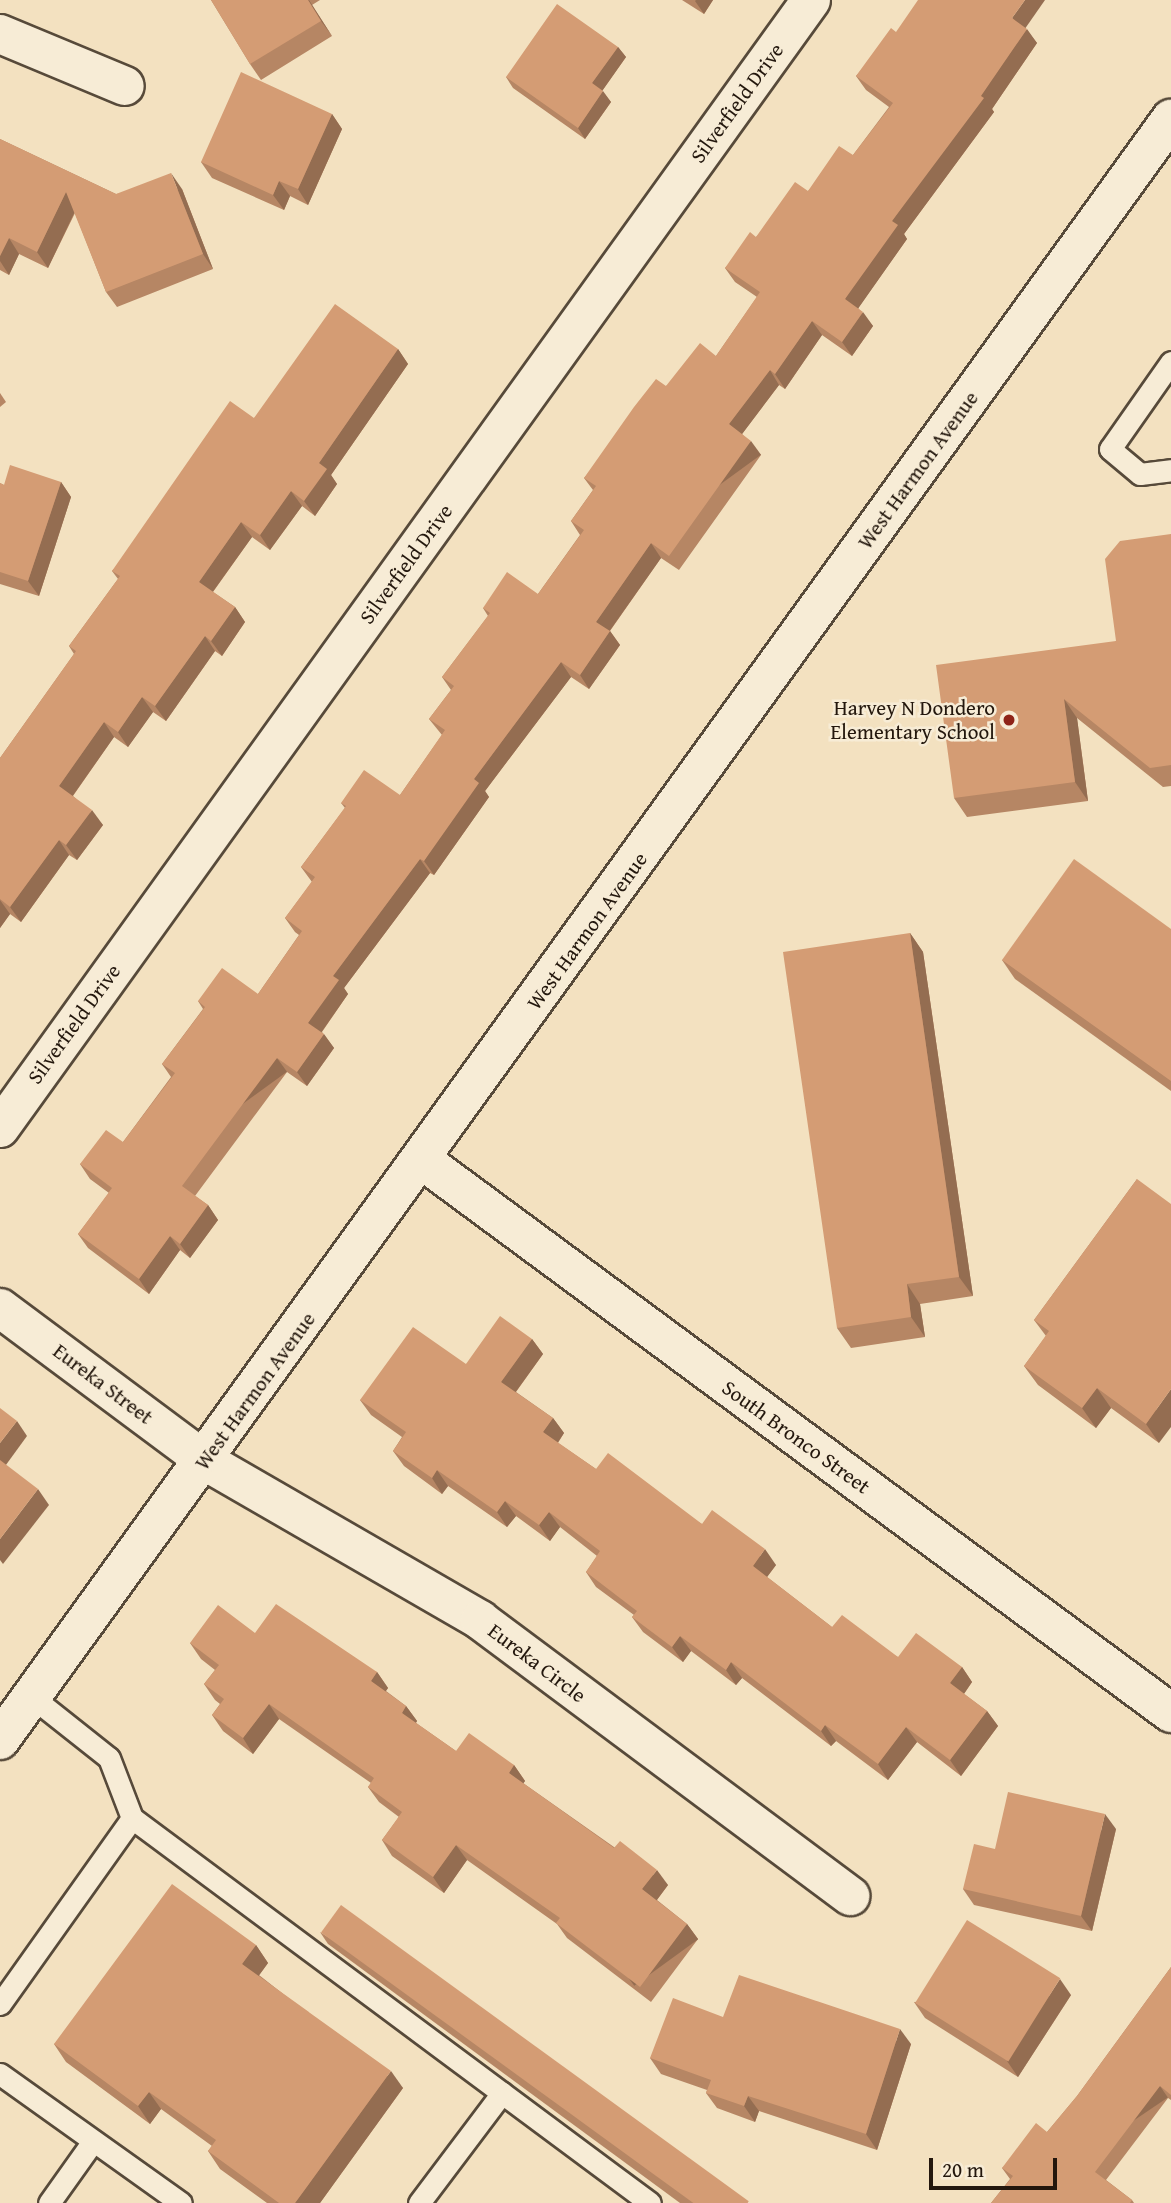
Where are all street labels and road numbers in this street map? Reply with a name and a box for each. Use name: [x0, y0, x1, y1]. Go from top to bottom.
street label: Silverfield Drive: [685, 38, 789, 168]
street label: West Harmon Avenue: [852, 386, 984, 554]
street label: Silverfield Drive: [354, 499, 458, 629]
street label: West Harmon Avenue: [521, 847, 653, 1015]
street label: Silverfield Drive: [22, 959, 126, 1089]
street label: West Harmon Avenue: [189, 1307, 321, 1475]
street label: Eureka Street: [48, 1338, 158, 1430]
street label: South Bronco Street: [717, 1375, 875, 1499]
street label: Eureka Circle: [483, 1618, 591, 1708]

